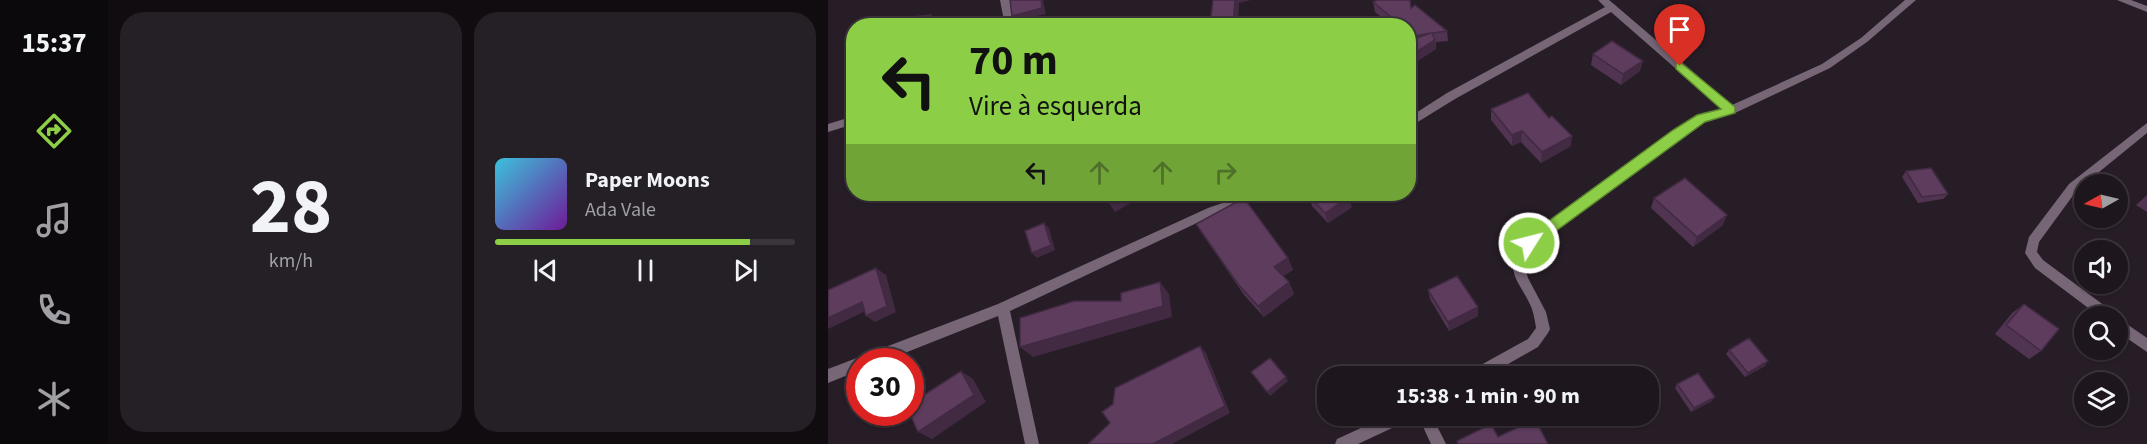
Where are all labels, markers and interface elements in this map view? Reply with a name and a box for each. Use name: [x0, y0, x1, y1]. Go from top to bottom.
pin: [1654, 4, 1705, 66]
icon: arrive: [1663, 13, 1696, 46]
text: 15:37: [21, 24, 87, 63]
text: 70 m: [969, 31, 1058, 91]
icon: left: [870, 42, 948, 120]
text: Vire à esquerda: [969, 87, 1142, 126]
icon: directions: [33, 110, 75, 152]
text: 28: [250, 152, 332, 263]
icon: left: [1020, 156, 1053, 189]
icon: ahead: [1083, 156, 1116, 189]
icon: ahead: [1146, 156, 1179, 189]
icon: right: [1209, 156, 1242, 189]
text: Paper Moons: [585, 164, 710, 196]
north arrow: [2074, 174, 2128, 228]
map controls: [2074, 174, 2128, 426]
text: Ada Vale: [585, 196, 656, 224]
icon: music: [33, 199, 75, 241]
position arrow: [1497, 211, 1561, 275]
button: sound: [2074, 240, 2128, 294]
text: km/h: [269, 247, 313, 275]
icon: previous: [529, 254, 562, 287]
icon: pause: [629, 254, 662, 287]
icon: next: [729, 254, 762, 287]
icon: phone: [33, 289, 75, 331]
button: search: [2074, 306, 2128, 360]
speed limit sign: 30: [846, 348, 924, 426]
button: layers: [2074, 372, 2128, 426]
icon: climate: [33, 378, 75, 420]
text: 15:38 · 1 min · 90 m: [1396, 380, 1580, 412]

